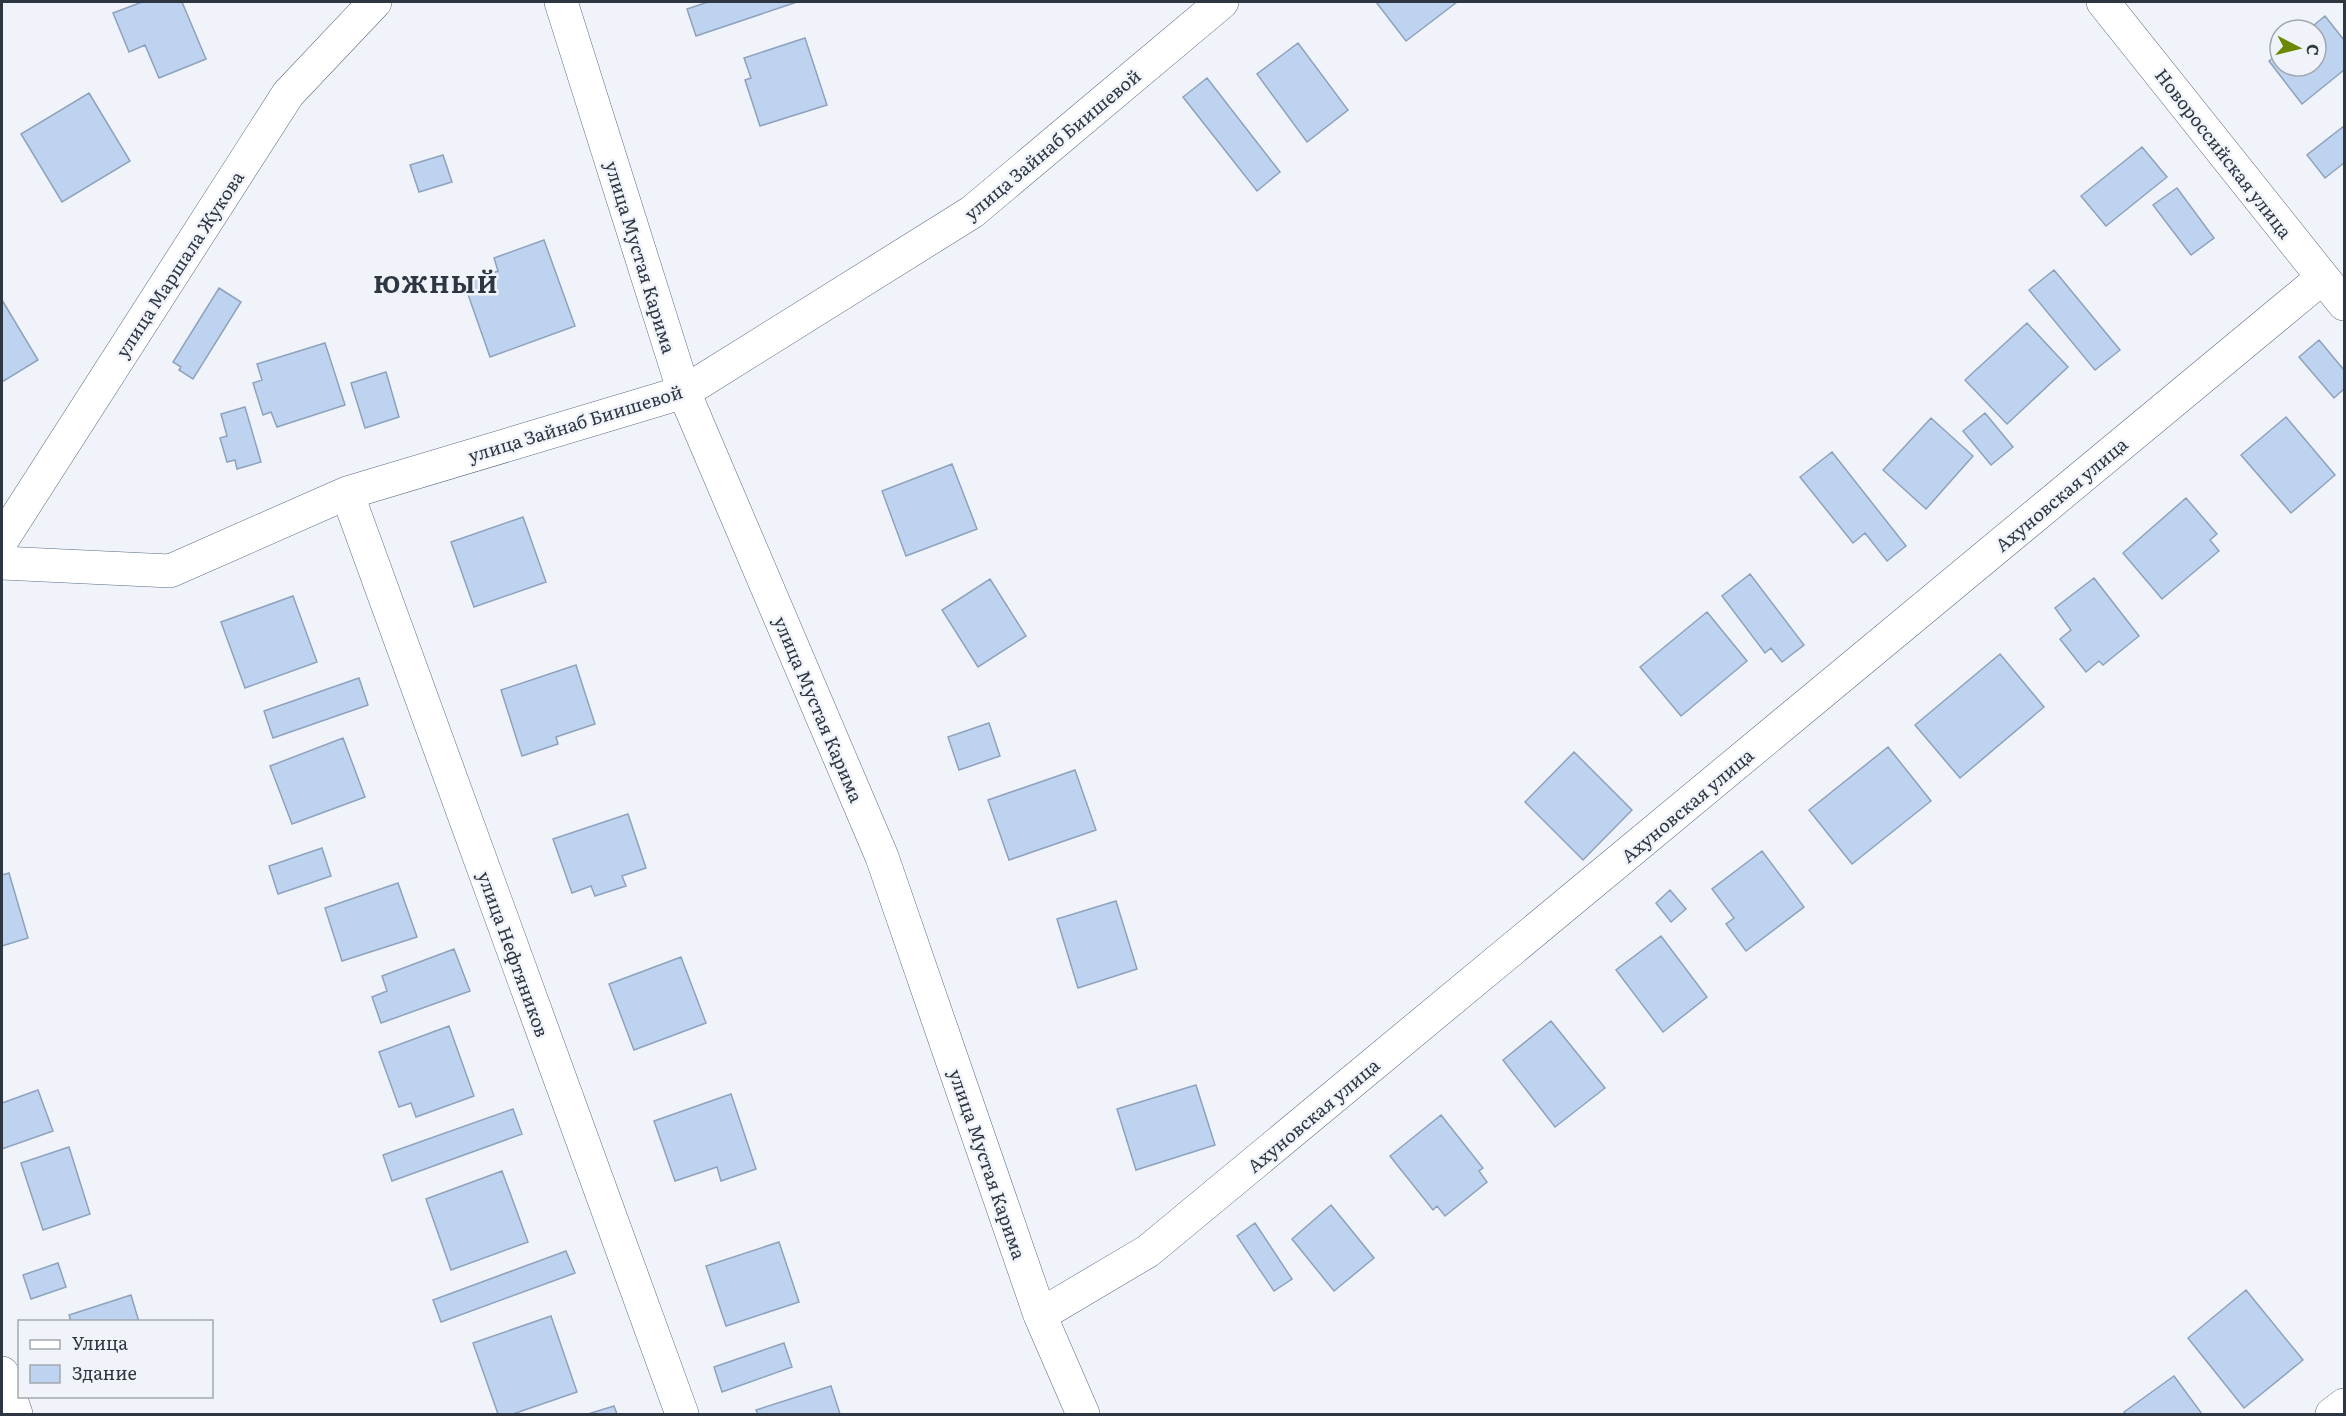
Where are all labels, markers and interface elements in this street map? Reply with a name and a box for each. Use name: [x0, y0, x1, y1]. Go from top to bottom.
north arrow: [2268, 18, 2328, 78]
text: С: [2301, 43, 2326, 57]
street label: улица Зайнаб Биишевой: [958, 62, 1146, 226]
street label: Новороссийская улица: [2149, 62, 2299, 244]
street label: улица Мустая Карима: [599, 157, 683, 357]
street label: улица Маршала Жукова: [108, 165, 250, 363]
district label: ЮЖНЫЙ: [373, 265, 499, 300]
street label: улица Зайнаб Биишевой: [464, 377, 686, 469]
street label: Ахуновская улица: [1989, 430, 2133, 558]
street label: улица Мустая Карима: [768, 612, 871, 807]
street label: Ахуновская улица: [1615, 741, 1759, 869]
street label: улица Нефтяников: [471, 867, 557, 1041]
street label: Ахуновская улица: [1241, 1051, 1385, 1179]
street label: улица Мустая Карима: [943, 1065, 1033, 1263]
legend: [18, 1320, 213, 1398]
text: Улица: [72, 1329, 128, 1356]
text: Здание: [72, 1359, 137, 1386]

